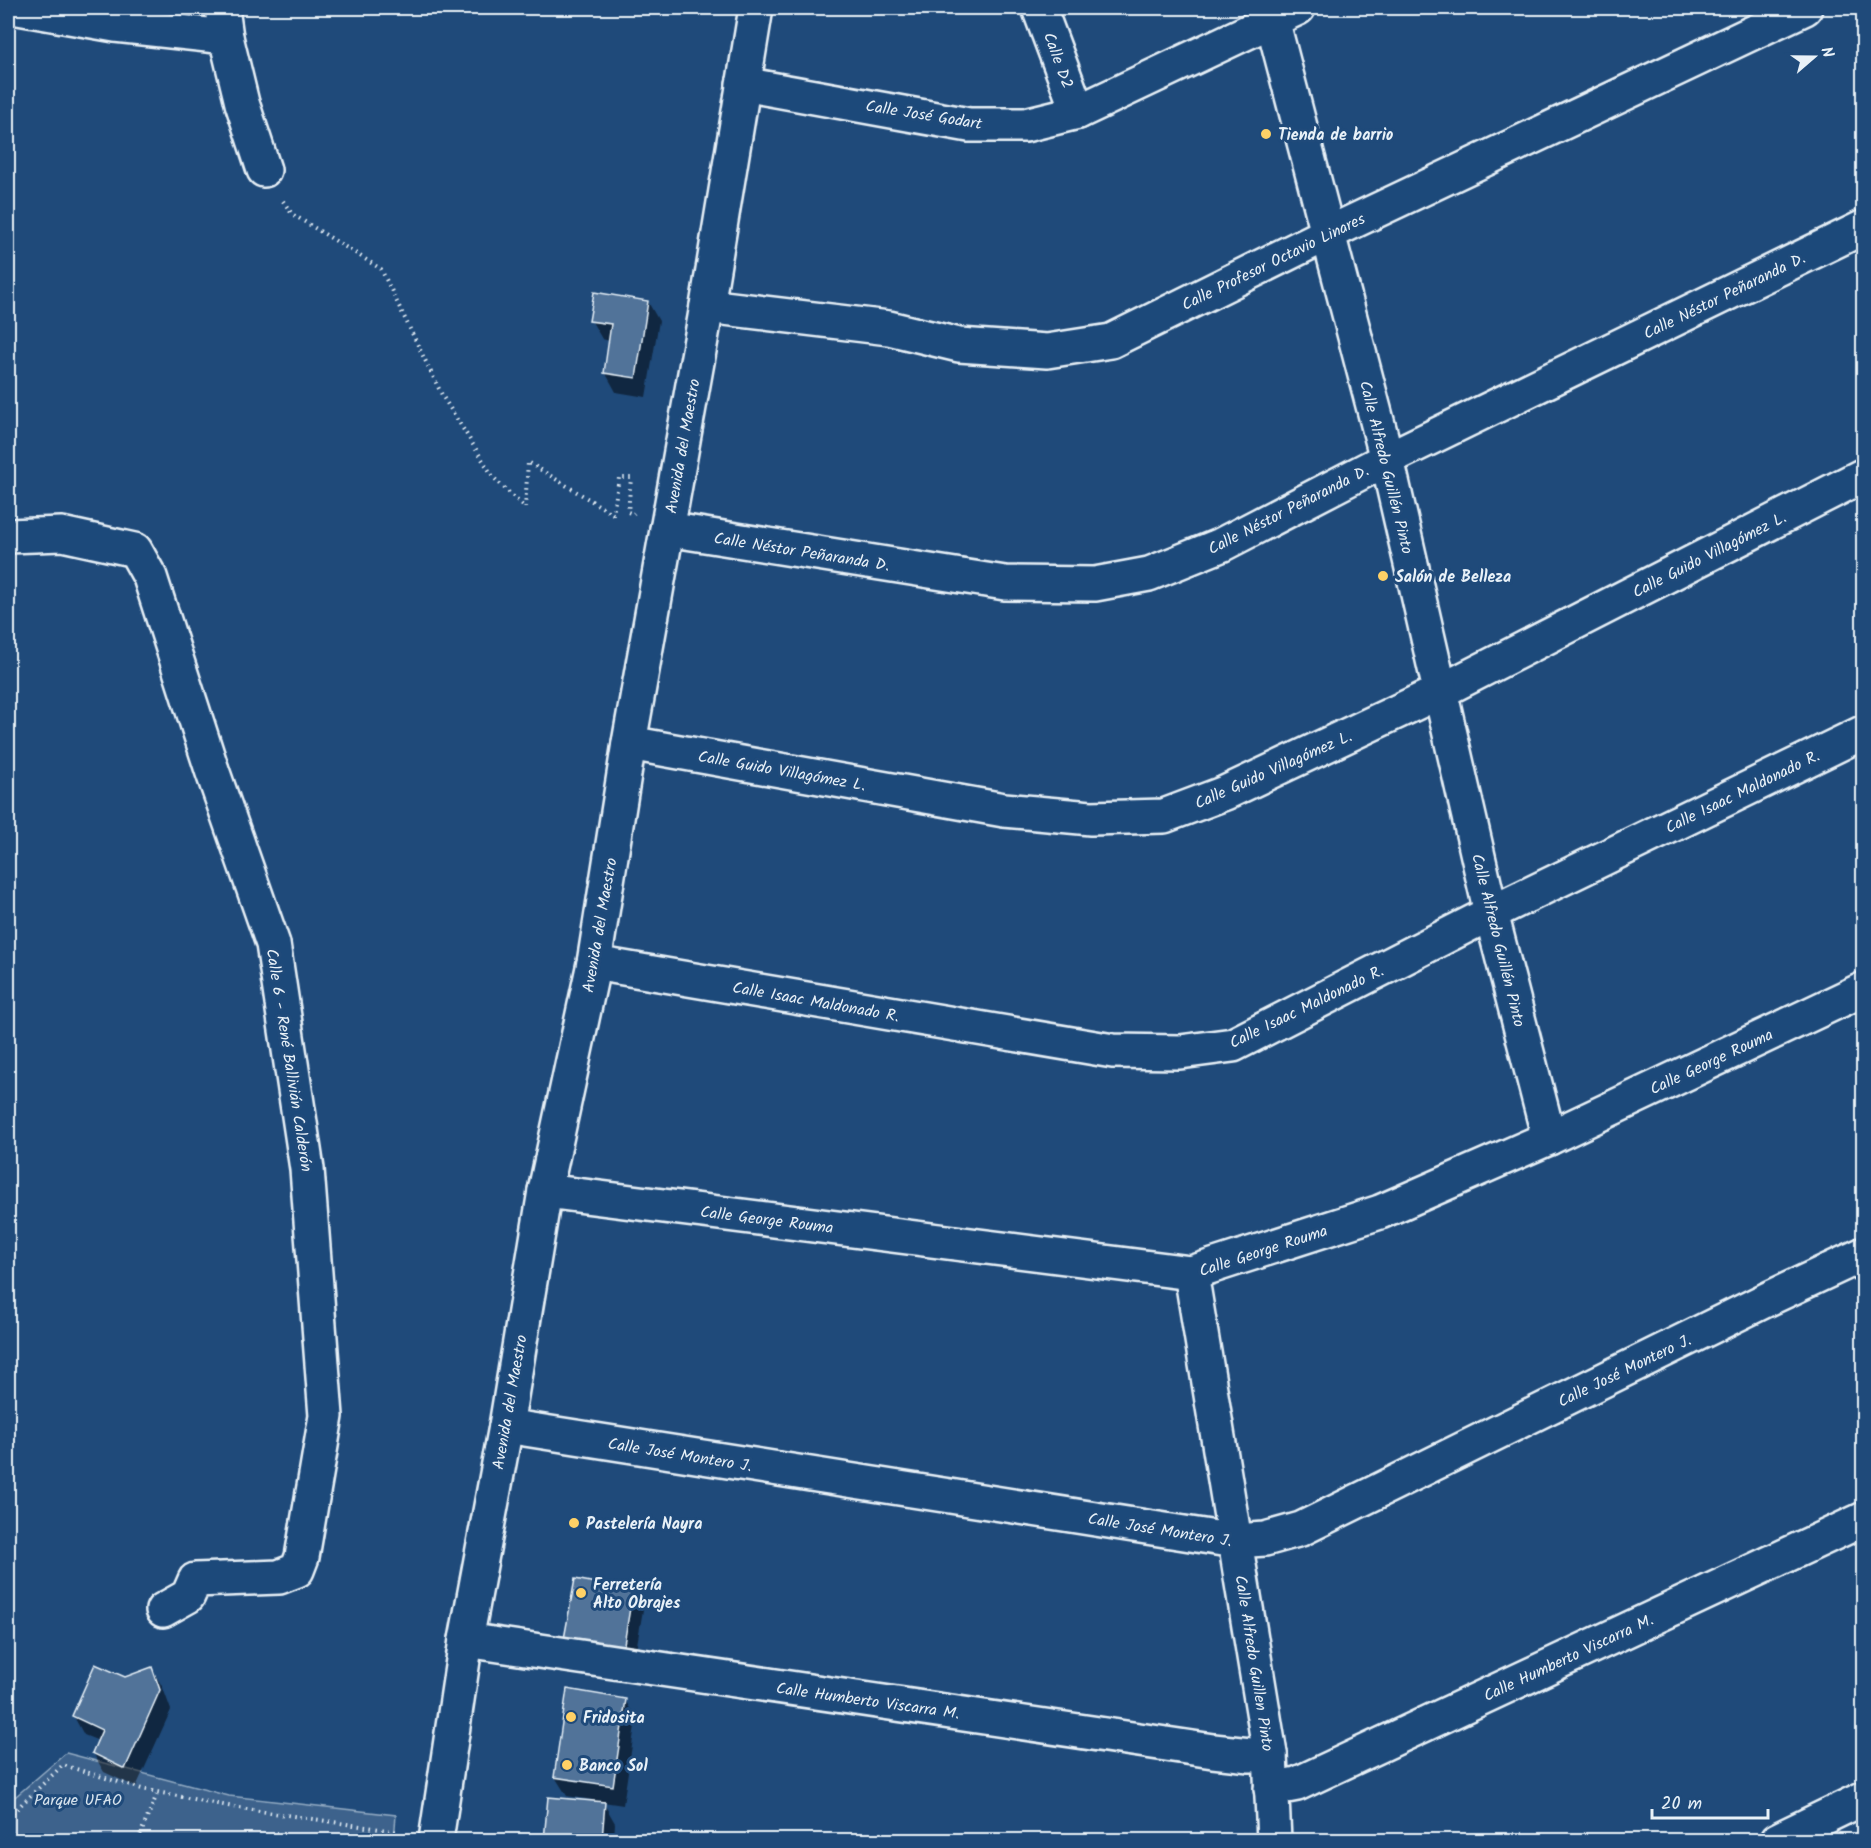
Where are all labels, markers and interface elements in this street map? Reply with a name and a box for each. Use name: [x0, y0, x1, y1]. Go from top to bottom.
north arrow: [1784, 27, 1844, 87]
street label: Calle D2: [1036, 29, 1079, 92]
text: N: [1813, 43, 1840, 61]
street label: Calle José Godart: [864, 94, 985, 137]
place label: Tienda de barrio: [1278, 123, 1393, 148]
marker: Tienda de barrio: [1259, 127, 1273, 141]
street label: Calle Profesor Octavio Linares: [1178, 207, 1370, 318]
street label: Calle Néstor Peñaranda D.: [1639, 246, 1810, 347]
street label: Avenida del Maestro: [659, 377, 708, 516]
street label: Calle Alfredo Guillén Pinto: [1352, 378, 1419, 557]
street label: Calle Néstor Peñaranda D.: [1204, 459, 1373, 562]
street label: Calle Guido Villagómez L.: [1628, 506, 1791, 605]
street label: Calle Néstor Peñaranda D.: [712, 526, 891, 579]
place label: Salón de Belleza: [1395, 565, 1511, 590]
marker: Salón de Belleza: [1376, 569, 1390, 583]
street label: Calle Guido Villagómez L.: [1191, 724, 1356, 816]
street label: Calle Guido Villagómez L.: [696, 744, 868, 799]
street label: Calle Isaac Maldonado R.: [1661, 744, 1824, 841]
street label: Calle Alfredo Guillén Pinto: [1464, 851, 1531, 1030]
street label: Avenida del Maestro: [576, 856, 625, 995]
street label: Calle 6 - René Ballivián Calderón: [259, 947, 319, 1174]
street label: Calle Isaac Maldonado R.: [1225, 959, 1388, 1056]
street label: Calle Isaac Maldonado R.: [730, 975, 901, 1029]
street label: Calle George Rouma: [1646, 1023, 1778, 1102]
street label: Calle George Rouma: [699, 1200, 835, 1241]
street label: Calle George Rouma: [1196, 1219, 1331, 1284]
street label: Calle José Montero J.: [1554, 1328, 1696, 1414]
street label: Avenida del Maestro: [486, 1333, 535, 1472]
street label: Calle José Montero J.: [606, 1432, 754, 1479]
street label: Calle José Montero J.: [1086, 1507, 1234, 1554]
place label: Pastelería Nayra: [586, 1512, 702, 1537]
marker: Pastelería Nayra: [567, 1516, 581, 1530]
place label: Ferretería Alto Obrajes: [593, 1573, 681, 1616]
street label: Calle Alfredo Guillen Pinto: [1227, 1573, 1280, 1753]
marker: Ferretería Alto Obrajes: [574, 1586, 588, 1600]
street label: Calle Humberto Viscarra M.: [1479, 1608, 1658, 1709]
street label: Calle Humberto Viscarra M.: [774, 1676, 961, 1727]
place label: Fridosita: [583, 1706, 645, 1731]
marker: Fridosita: [564, 1710, 578, 1724]
place label: Banco Sol: [579, 1754, 648, 1779]
marker: Banco Sol: [560, 1758, 574, 1772]
scale bar: [1652, 1782, 1768, 1820]
park label: Parque UFAO: [34, 1788, 122, 1813]
text: 20 m: [1661, 1790, 1702, 1819]

